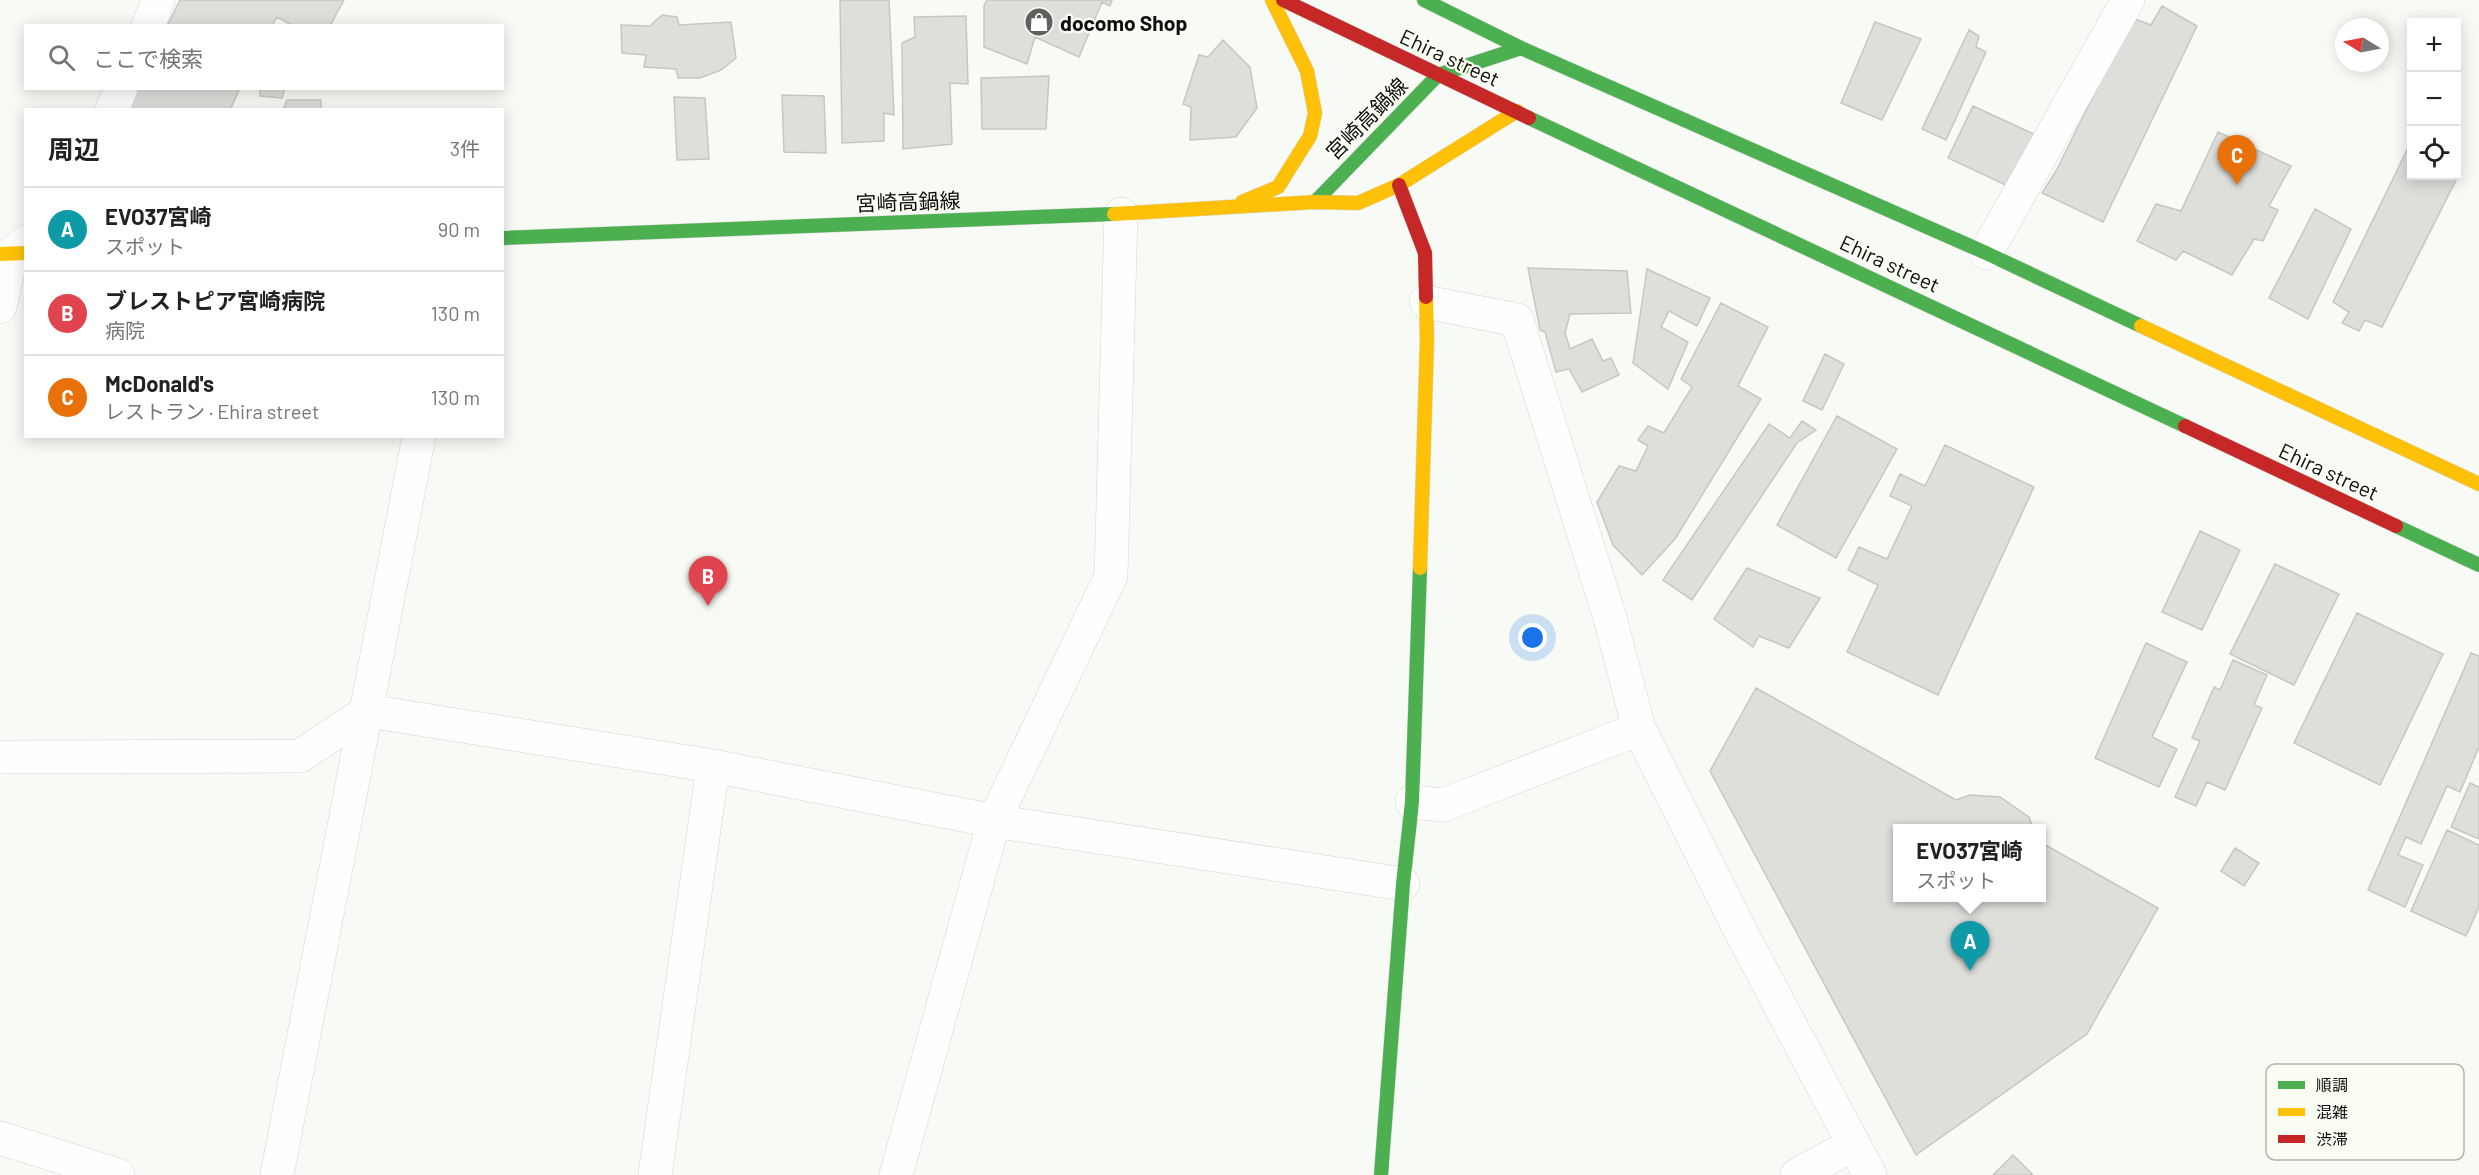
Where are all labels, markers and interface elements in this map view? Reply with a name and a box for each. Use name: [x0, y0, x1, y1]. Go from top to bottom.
shop icon: docomo Shop: [1023, 6, 1055, 38]
place label: docomo Shop: [1060, 10, 1187, 35]
north arrow: [2335, 18, 2389, 72]
map controls: [2407, 18, 2461, 180]
button: +: [2407, 18, 2461, 72]
street label: Ehira street: [1396, 23, 1504, 91]
search box: [24, 24, 504, 90]
icon: search: [45, 41, 78, 74]
text: ここで検索: [93, 45, 203, 71]
street label: 宮崎高鍋線: [1320, 72, 1412, 164]
button: −: [2407, 72, 2461, 126]
button: locate: [2407, 126, 2461, 180]
text: 周辺: [48, 133, 100, 164]
text: 3件: [450, 136, 480, 160]
pin: C: [2218, 136, 2256, 185]
street label: 宮崎高鍋線: [855, 187, 961, 215]
text: EVO37宮崎: [105, 203, 211, 229]
text: A: [61, 217, 74, 241]
text: 90 m: [438, 217, 480, 241]
street label: Ehira street: [1836, 229, 1944, 297]
text: スポット: [105, 234, 185, 258]
text: ブレストピア宮崎病院: [105, 287, 325, 313]
text: B: [61, 301, 74, 325]
text: 130 m: [431, 301, 480, 325]
text: 病院: [105, 318, 145, 342]
text: McDonald's: [105, 370, 214, 396]
text: C: [61, 385, 74, 409]
text: 130 m: [431, 385, 480, 409]
text: レストラン · Ehira street: [105, 399, 319, 423]
street label: Ehira street: [2275, 437, 2383, 505]
pin: B: [688, 556, 728, 606]
your location: [1518, 623, 1547, 652]
popup: [1893, 824, 2046, 902]
text: EVO37宮崎: [1916, 837, 2023, 863]
text: スポット: [1916, 868, 1996, 892]
pin: A: [1950, 922, 1990, 971]
legend: [2266, 1064, 2464, 1160]
text: 順調: [2316, 1075, 2348, 1094]
text: 混雑: [2316, 1102, 2348, 1121]
text: 渋滞: [2316, 1129, 2348, 1148]

